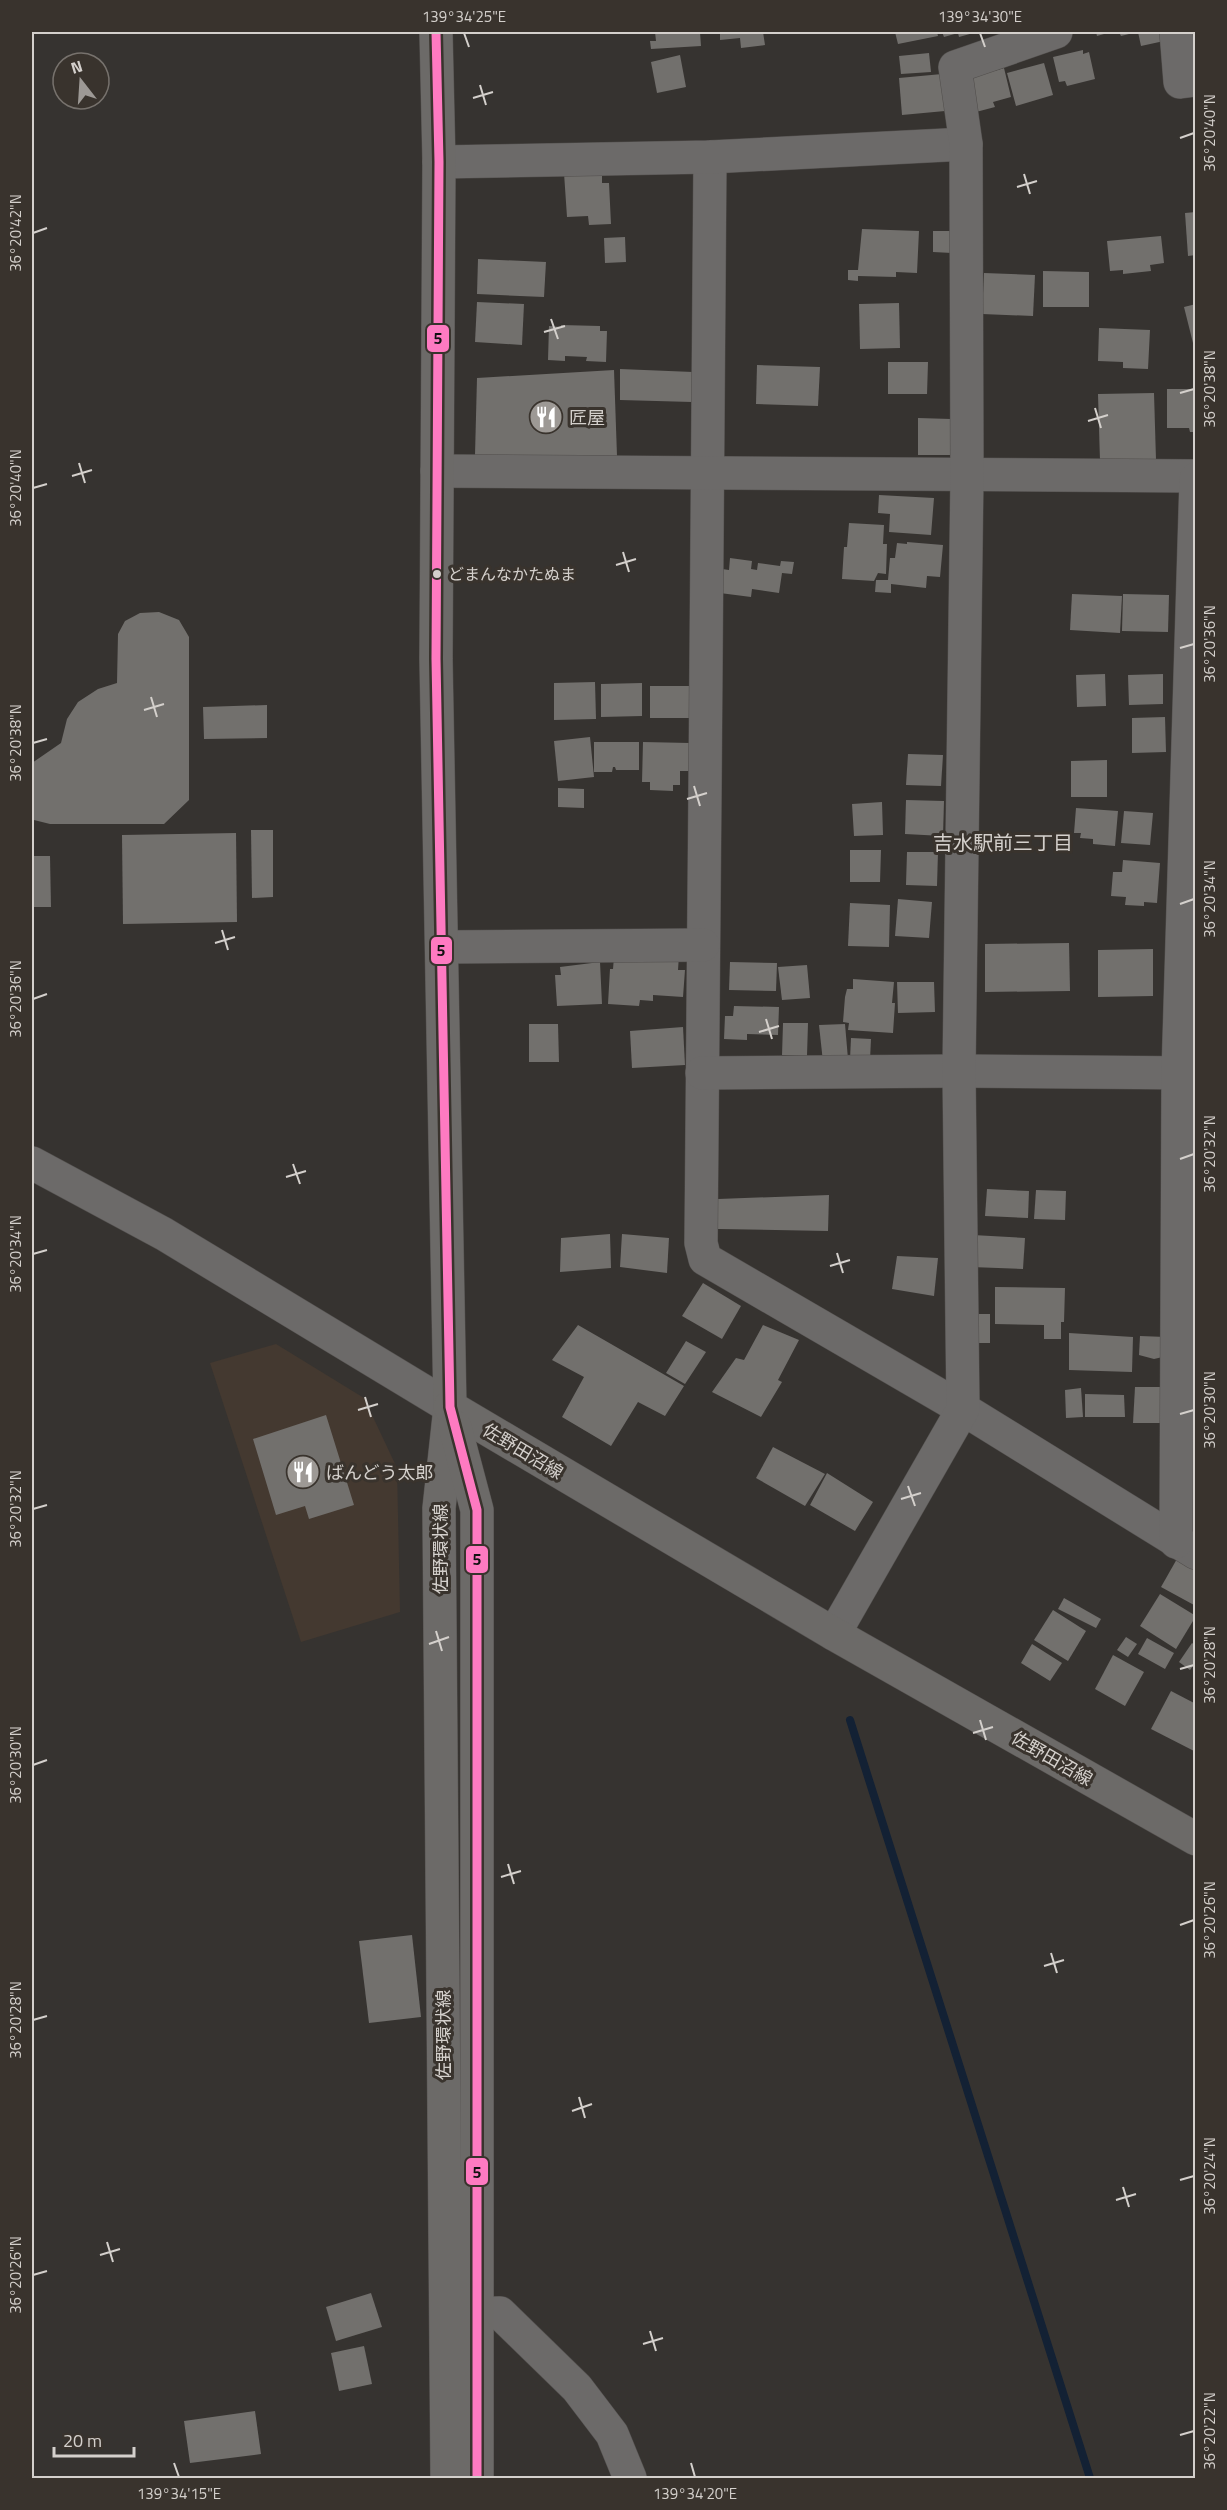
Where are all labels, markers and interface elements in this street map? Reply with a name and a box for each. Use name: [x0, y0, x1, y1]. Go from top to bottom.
text: 139°34'25"E: [422, 5, 506, 28]
text: 139°34'30"E: [938, 5, 1022, 28]
north arrow: [51, 51, 111, 111]
text: N: [68, 54, 85, 80]
text: 36°20'40"N: [1198, 94, 1221, 172]
text: 36°20'42"N: [4, 194, 27, 272]
line badge: 5: [426, 324, 450, 353]
text: 5: [434, 326, 443, 350]
text: 36°20'38"N: [1198, 350, 1221, 428]
restaurant icon: 匠屋: [528, 399, 564, 435]
place label: 匠屋: [569, 404, 605, 431]
text: 36°20'40"N: [4, 449, 27, 527]
place label: どまんなかたぬま: [448, 562, 576, 586]
marker: どまんなかたぬま: [431, 568, 443, 580]
text: 36°20'36"N: [1198, 605, 1221, 683]
text: 36°20'38"N: [4, 704, 27, 782]
district label: 吉水駅前三丁目: [933, 827, 1073, 858]
text: 36°20'34"N: [1198, 860, 1221, 938]
line badge: 5: [430, 936, 453, 965]
text: 5: [437, 938, 446, 962]
text: 36°20'36"N: [4, 960, 27, 1038]
text: 36°20'32"N: [1198, 1115, 1221, 1193]
text: 36°20'34"N: [4, 1215, 27, 1293]
text: 36°20'30"N: [1198, 1371, 1221, 1449]
street label: 佐野田沼線: [477, 1416, 569, 1486]
restaurant icon: ばんどう太郎: [285, 1454, 321, 1490]
place label: ばんどう太郎: [326, 1459, 433, 1486]
text: 36°20'32"N: [4, 1470, 27, 1548]
street label: 佐野環状線: [427, 1504, 454, 1594]
line badge: 5: [465, 1545, 489, 1574]
text: 5: [473, 1547, 482, 1571]
text: 36°20'28"N: [1198, 1626, 1221, 1704]
street label: 佐野田沼線: [1006, 1724, 1098, 1792]
text: 36°20'30"N: [4, 1726, 27, 1804]
text: 36°20'26"N: [1198, 1881, 1221, 1959]
text: 36°20'28"N: [4, 1981, 27, 2059]
street label: 佐野環状線: [430, 1990, 457, 2080]
text: 36°20'24"N: [1198, 2137, 1221, 2215]
line badge: 5: [465, 2157, 489, 2186]
text: 5: [473, 2160, 482, 2184]
text: 36°20'26"N: [4, 2236, 27, 2314]
text: 36°20'22"N: [1198, 2392, 1221, 2470]
scale bar: [54, 2420, 134, 2458]
text: 20 m: [63, 2427, 102, 2454]
text: 139°34'15"E: [137, 2482, 221, 2505]
text: 139°34'20"E: [653, 2482, 737, 2505]

